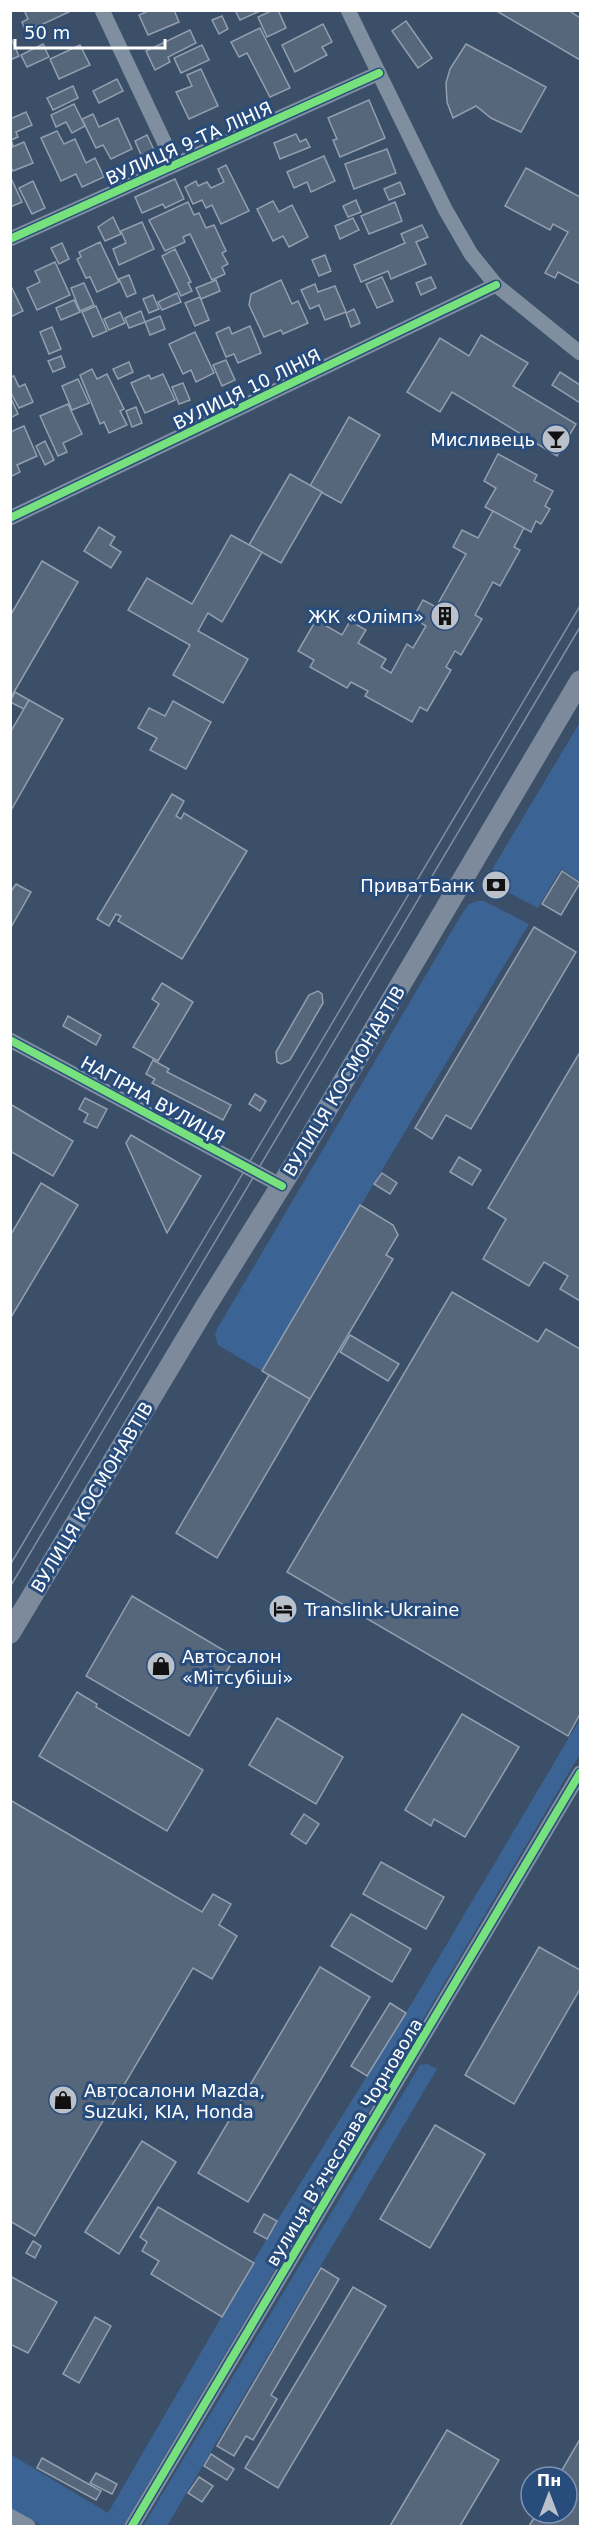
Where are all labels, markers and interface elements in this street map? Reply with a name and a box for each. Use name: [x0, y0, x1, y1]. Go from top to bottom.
scale bar: [15, 12, 165, 50]
text: 50 m: [24, 22, 70, 43]
street label: ВУЛИЦЯ 9-ТА ЛІНІЯ: [103, 97, 275, 189]
street label: ВУЛИЦЯ 10 ЛІНІЯ: [170, 344, 324, 434]
bar icon: Мисливець: [540, 423, 572, 455]
place label: Мисливець: [430, 429, 535, 450]
building icon: ЖК «Олімп»: [429, 600, 461, 632]
place label: ЖК «Олімп»: [308, 606, 424, 627]
bank icon: ПриватБанк: [480, 869, 512, 901]
place label: ПриватБанк: [360, 875, 475, 896]
street label: ВУЛИЦЯ КОСМОНАВТІВ: [279, 982, 409, 1180]
street label: НАГІРНА ВУЛИЦЯ: [77, 1052, 229, 1148]
street label: ВУЛИЦЯ КОСМОНАВТІВ: [27, 1398, 157, 1596]
hotel icon: Translink-Ukraine: [267, 1593, 299, 1625]
place label: Translink-Ukraine: [303, 1599, 459, 1620]
place label: Автосалон «Мітсубіші»: [182, 1646, 293, 1688]
shop icon: Автосалон «Мітсубіші»: [145, 1650, 177, 1682]
street label: вулиця Вʼячеслава Чорновола: [262, 2014, 426, 2270]
place label: Автосалони Mazda, Suzuki, KIA, Honda: [84, 2080, 265, 2122]
shop icon: Автосалони Mazda, Suzuki, KIA, Honda: [47, 2084, 79, 2116]
north arrow: [519, 2465, 579, 2525]
text: Пн: [537, 2471, 561, 2490]

